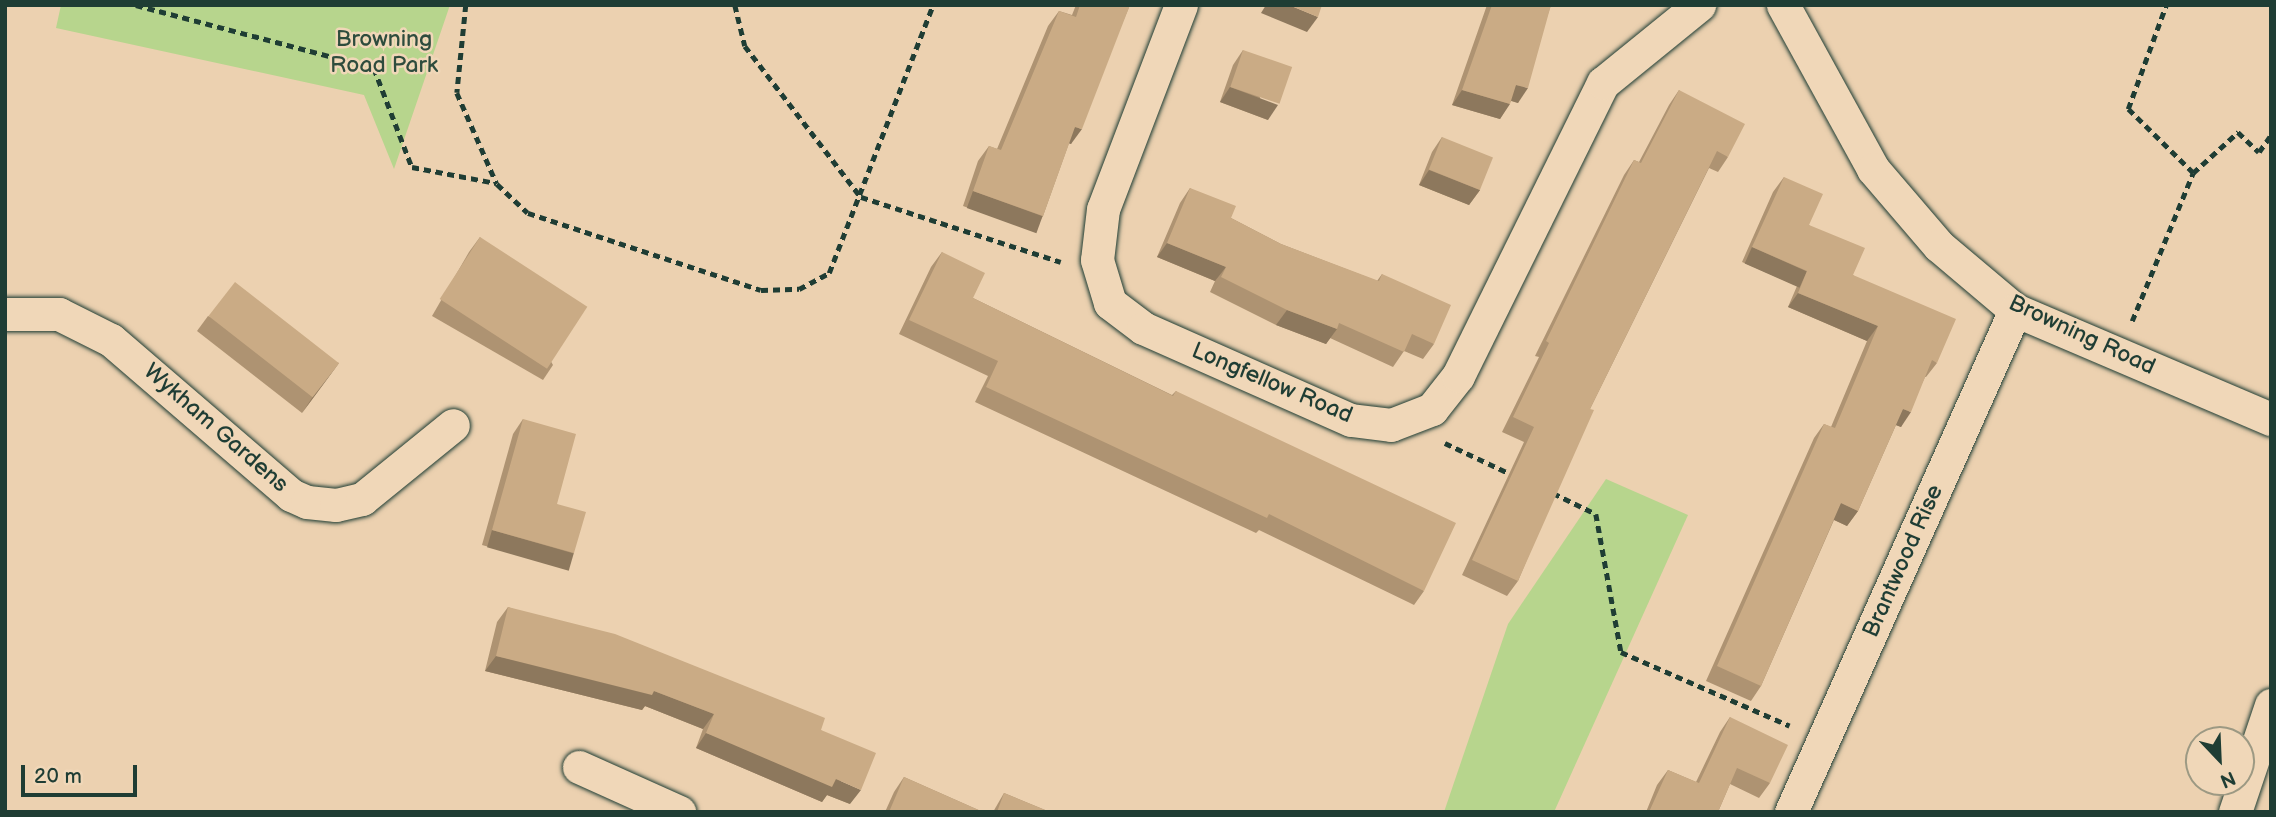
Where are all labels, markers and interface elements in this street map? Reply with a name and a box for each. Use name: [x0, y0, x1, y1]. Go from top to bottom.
park label: Browning Road Park: [330, 25, 438, 79]
street label: Browning Road: [2004, 289, 2160, 381]
street label: Longfellow Road: [1187, 337, 1357, 429]
street label: Wykham Gardens: [138, 358, 294, 498]
street label: Brantwood Rise: [1857, 480, 1949, 642]
north arrow: [2185, 726, 2255, 796]
scale bar: [24, 750, 140, 794]
text: 20 m: [34, 764, 82, 789]
text: N: [2217, 766, 2239, 792]

